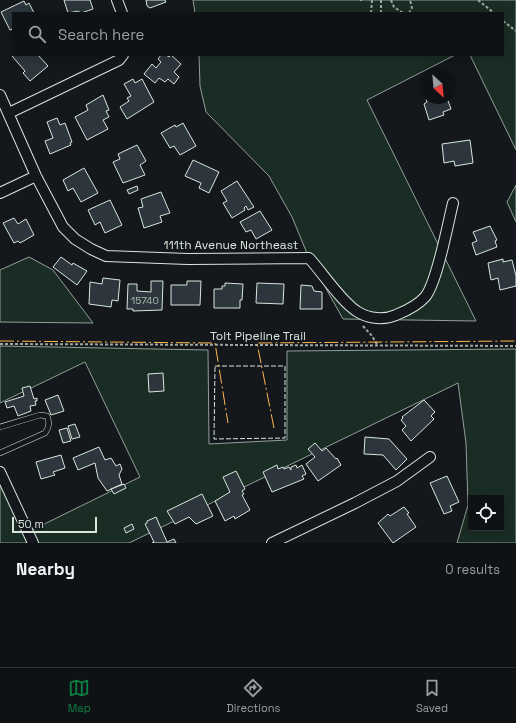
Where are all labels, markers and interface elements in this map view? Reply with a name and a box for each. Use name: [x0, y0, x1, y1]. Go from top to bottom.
search box: [12, 12, 504, 56]
icon: search: [26, 23, 48, 45]
text: Search here: [58, 25, 144, 44]
north arrow: [420, 68, 456, 104]
street label: 111th Avenue Northeast: [164, 237, 298, 253]
house number: 15740: [131, 294, 159, 307]
street label: Tolt Pipeline Trail: [210, 328, 306, 344]
map controls: [468, 495, 504, 531]
button: locate: [468, 495, 504, 531]
scale bar: [12, 515, 97, 534]
text: 50 m: [18, 517, 44, 531]
text: Nearby: [16, 558, 75, 580]
text: 0 results: [445, 561, 500, 578]
tab: Map: [68, 677, 91, 715]
tab: Directions: [226, 677, 280, 715]
tab: Saved: [416, 677, 448, 715]

